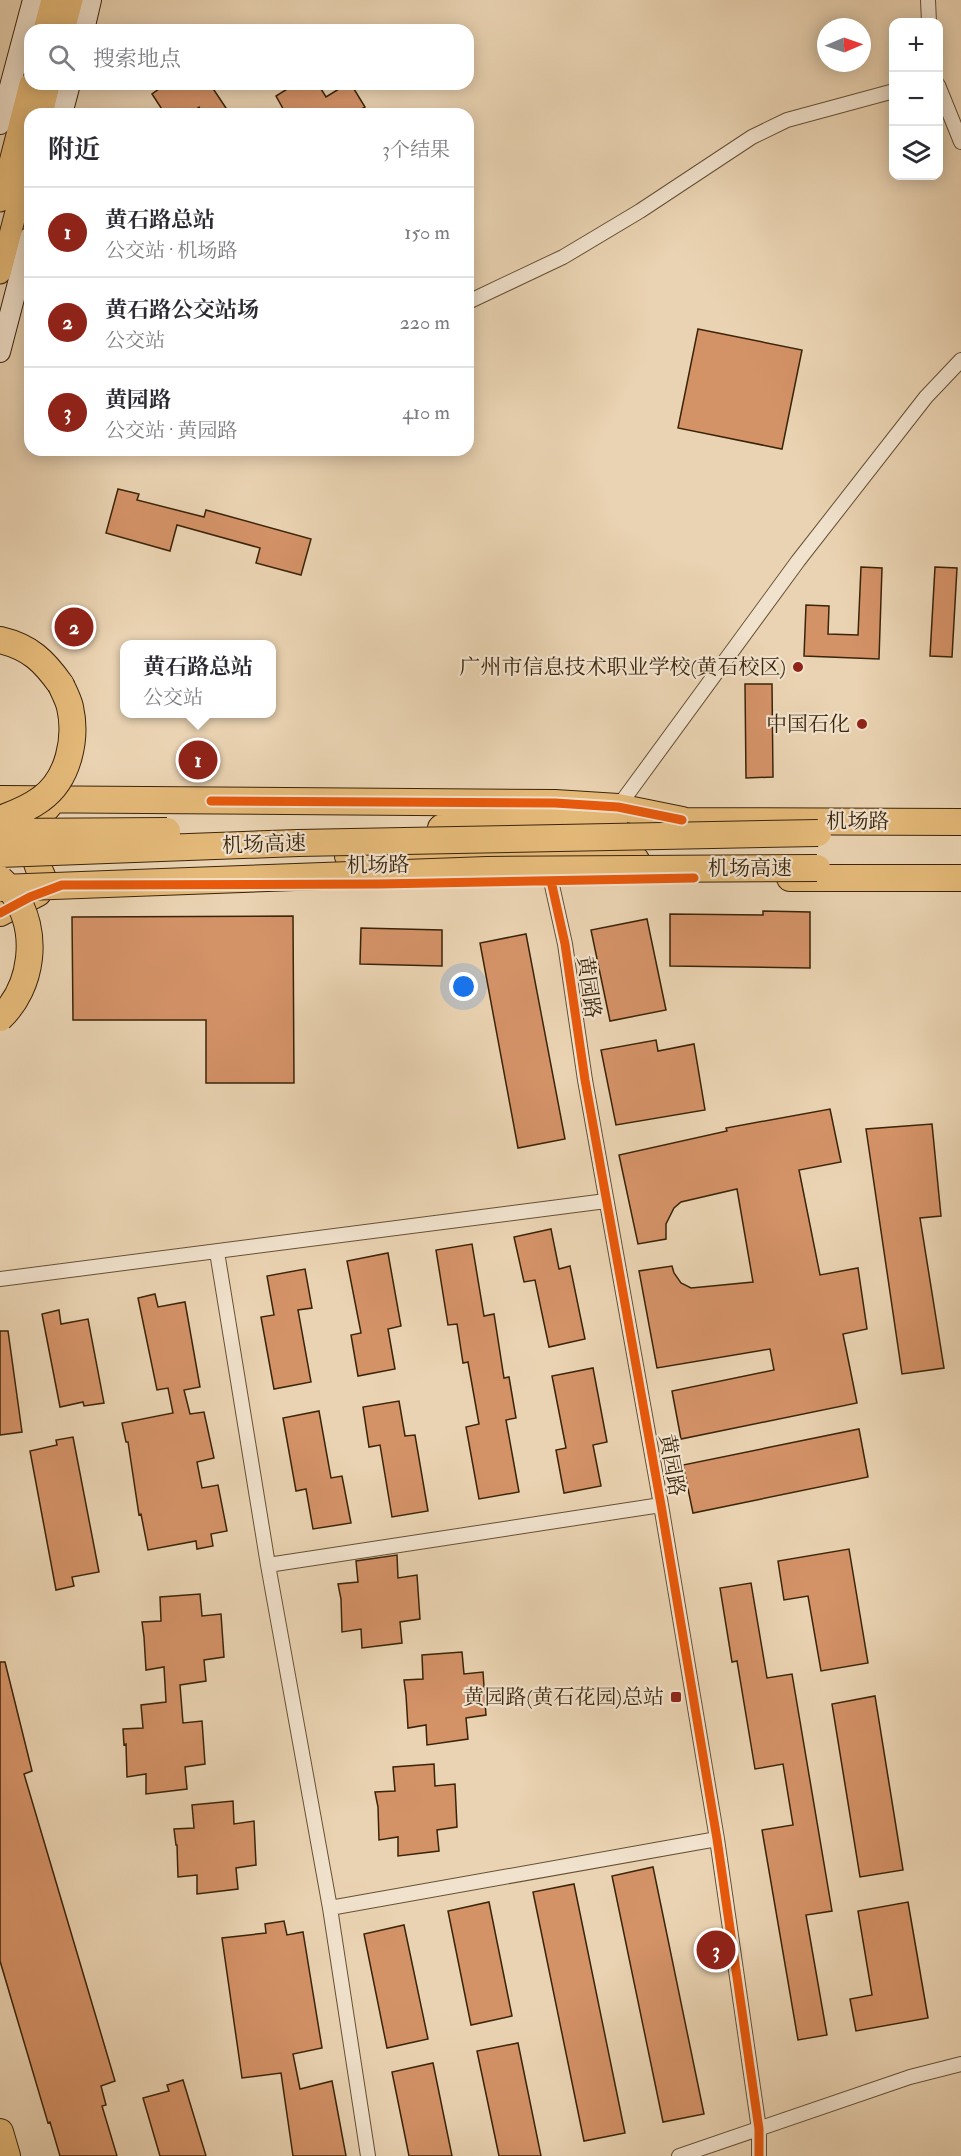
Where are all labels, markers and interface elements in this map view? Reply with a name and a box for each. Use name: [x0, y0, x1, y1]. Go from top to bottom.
north arrow: [817, 18, 871, 72]
map controls: [889, 18, 943, 180]
button: +: [889, 18, 943, 72]
search box: [24, 24, 474, 90]
icon: search: [45, 41, 78, 74]
text: 搜索地点: [93, 45, 181, 73]
button: −: [889, 72, 943, 126]
button: layers: [889, 126, 943, 180]
text: 附近: [48, 134, 100, 166]
text: 3个结果: [382, 137, 450, 162]
text: 黄石路总站: [105, 206, 215, 234]
text: 1: [64, 220, 71, 245]
text: 150 m: [404, 220, 450, 245]
text: 公交站 · 机场路: [105, 238, 237, 263]
text: 黄石路公交站场: [105, 296, 259, 324]
text: 2: [62, 310, 73, 335]
text: 220 m: [400, 310, 450, 335]
text: 公交站: [105, 328, 165, 353]
text: 黄园路: [105, 386, 171, 414]
text: 3: [64, 400, 71, 425]
text: 410 m: [402, 400, 450, 425]
text: 公交站 · 黄园路: [105, 418, 237, 443]
pin: 2: [54, 604, 94, 650]
popup: [120, 640, 276, 718]
text: 黄石路总站: [143, 653, 253, 681]
place label: 广州市信息技术职业学校(黄石校区): [460, 654, 786, 681]
marker: 广州市信息技术职业学校(黄石校区): [791, 660, 805, 674]
text: 公交站: [143, 685, 203, 710]
place label: 中国石化: [766, 711, 850, 738]
marker: 中国石化: [855, 717, 869, 731]
pin: 1: [178, 738, 218, 783]
street label: 机场路: [827, 808, 890, 835]
street label: 机场高速: [222, 830, 306, 859]
street label: 机场路: [346, 851, 410, 880]
street label: 机场高速: [708, 855, 792, 882]
street label: 黄园路: [571, 954, 606, 1020]
your location: [449, 972, 478, 1001]
street label: 黄园路: [653, 1432, 690, 1498]
place label: 黄园路(黄石花园)总站: [464, 1684, 664, 1711]
marker: 黄园路(黄石花园)总站: [669, 1690, 683, 1704]
pin: 3: [696, 1928, 736, 1972]

